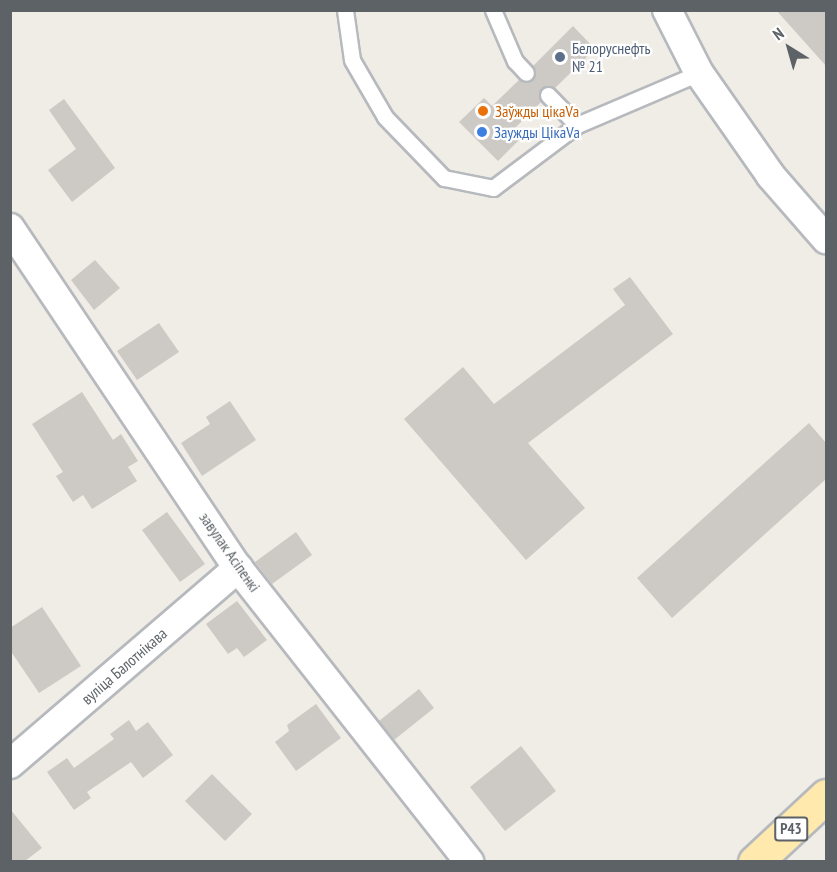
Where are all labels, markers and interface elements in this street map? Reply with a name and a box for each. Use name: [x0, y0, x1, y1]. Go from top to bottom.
north arrow: [759, 18, 819, 78]
text: N: [769, 23, 788, 44]
place label: Белоруснефть № 21: [572, 38, 651, 76]
marker: Белоруснефть № 21: [553, 50, 567, 64]
place label: Заўжды цікаVа: [495, 101, 579, 121]
marker: Заўжды цікаVа: [476, 104, 490, 118]
place label: Заужды ЦікаVа: [494, 122, 580, 142]
marker: Заужды ЦікаVа: [475, 125, 489, 139]
street label: завулак Асіпенкі: [195, 508, 265, 596]
street label: вуліца Балотнікава: [77, 624, 171, 708]
road number: Р43: [773, 817, 809, 841]

